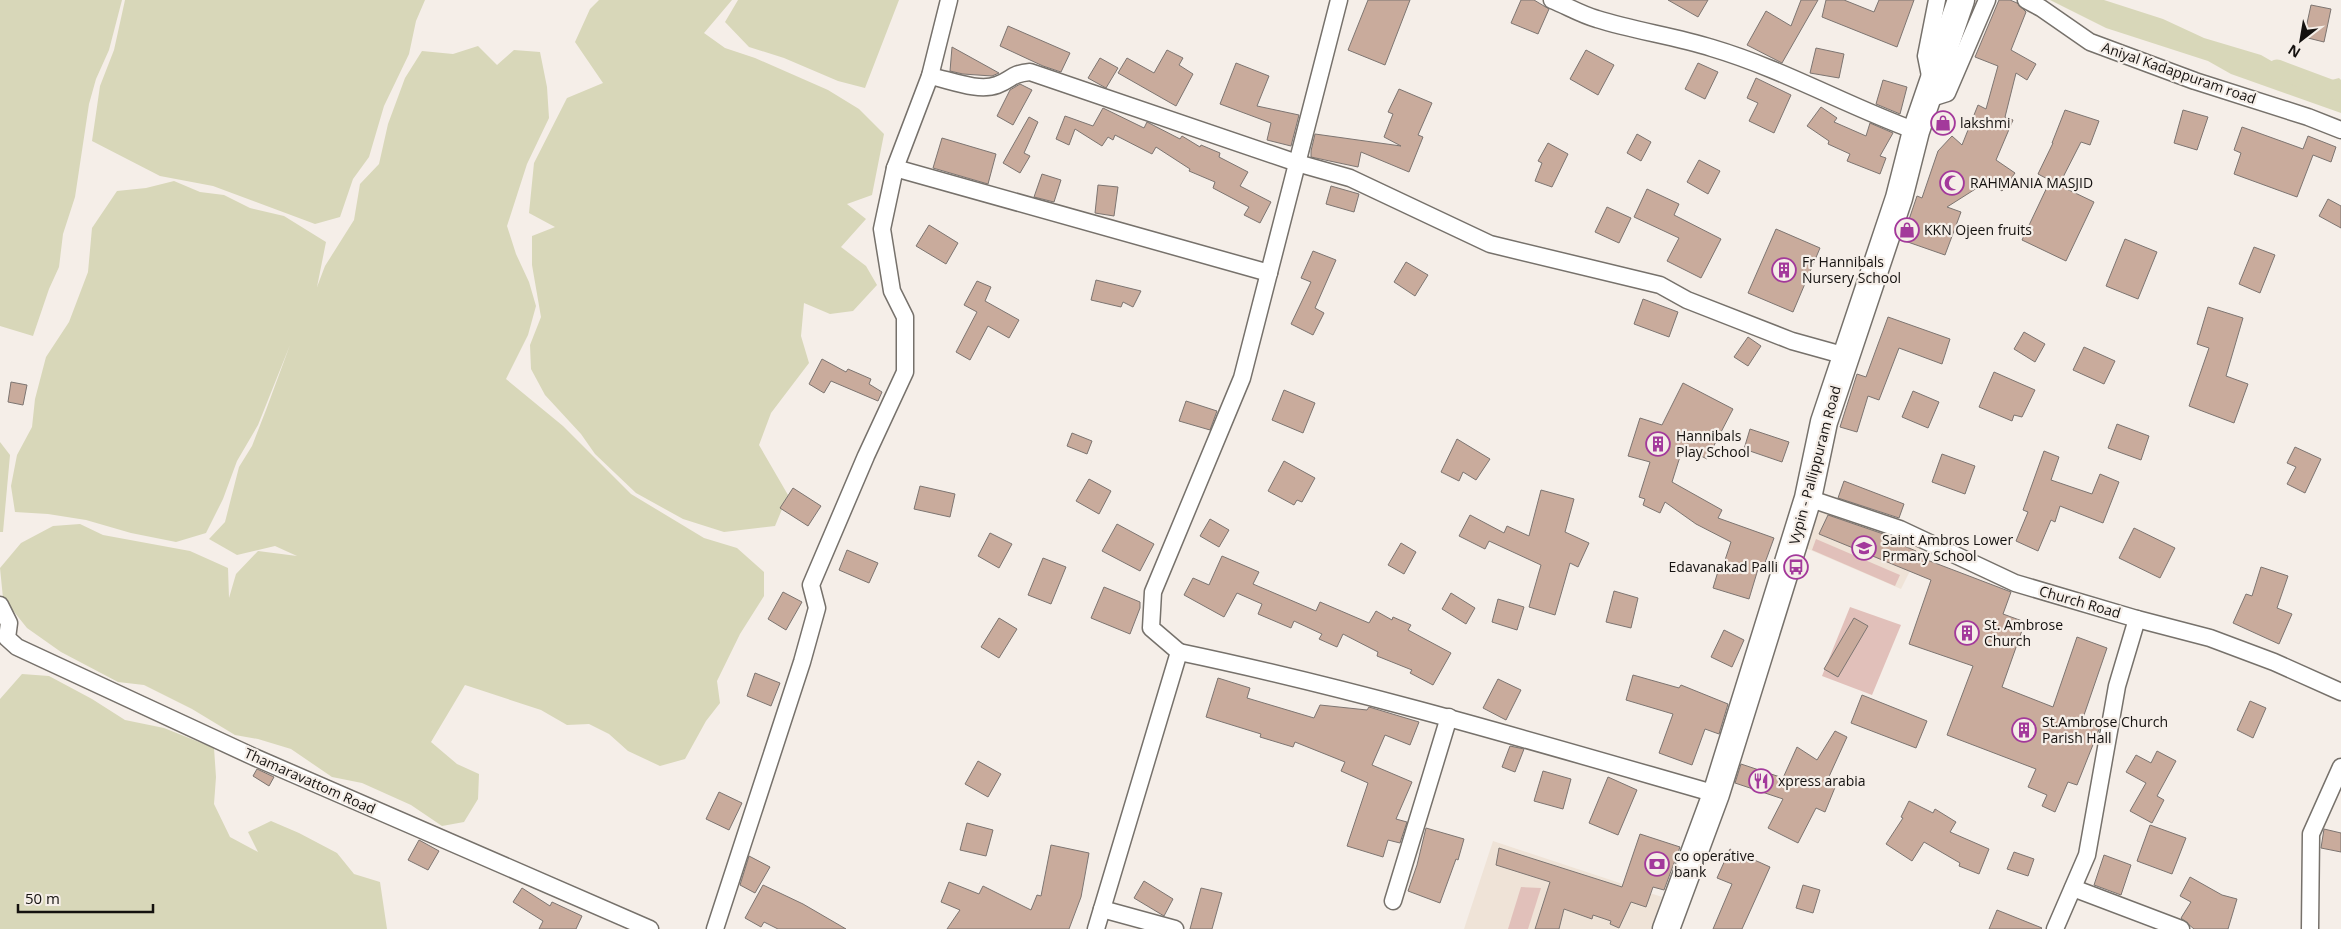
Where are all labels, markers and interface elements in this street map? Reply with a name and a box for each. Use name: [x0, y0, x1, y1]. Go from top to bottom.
north arrow: [2276, 15, 2326, 65]
street label: Aniyal Kadappuram road: [2100, 37, 2259, 108]
text: N: [2284, 40, 2304, 63]
shop icon: lakshmi: [1930, 110, 1956, 136]
place label: lakshmi: [1960, 113, 2010, 132]
mosque icon: RAHMANIA MASJID: [1939, 170, 1965, 196]
place label: RAHMANIA MASJID: [1970, 173, 2093, 192]
shop icon: KKN Ojeen fruits: [1894, 217, 1920, 243]
place label: KKN Ojeen fruits: [1924, 220, 2032, 239]
place label: Fr Hannibals Nursery School: [1802, 252, 1901, 287]
building icon: Fr Hannibals Nursery School: [1771, 257, 1797, 283]
street label: Vypin - Pallippuram Road: [1784, 383, 1845, 546]
place label: Hannibals Play School: [1676, 426, 1750, 461]
building icon: Hannibals Play School: [1645, 431, 1671, 457]
place label: Saint Ambros Lower Prmary School: [1882, 530, 2013, 565]
school or university icon: Saint Ambros Lower Prmary School: [1851, 535, 1877, 561]
bus stop icon: Edavanakad Palli: [1783, 554, 1809, 580]
place label: Edavanakad Palli: [1669, 557, 1778, 576]
street label: Church Road: [2037, 581, 2123, 622]
place label: St. Ambrose Church: [1984, 615, 2063, 650]
building icon: St. Ambrose Church: [1954, 620, 1980, 646]
place label: St.Ambrose Church Parish Hall: [2042, 712, 2168, 747]
building icon: St.Ambrose Church Parish Hall: [2011, 717, 2037, 743]
street label: Thamaravattom Road: [242, 743, 379, 818]
restaurant icon: xpress arabia: [1748, 768, 1774, 794]
place label: xpress arabia: [1778, 771, 1866, 790]
place label: co operative bank: [1674, 846, 1755, 881]
bank icon: co operative bank: [1644, 851, 1670, 877]
scale bar: [18, 882, 152, 914]
text: 50 m: [25, 888, 60, 908]

